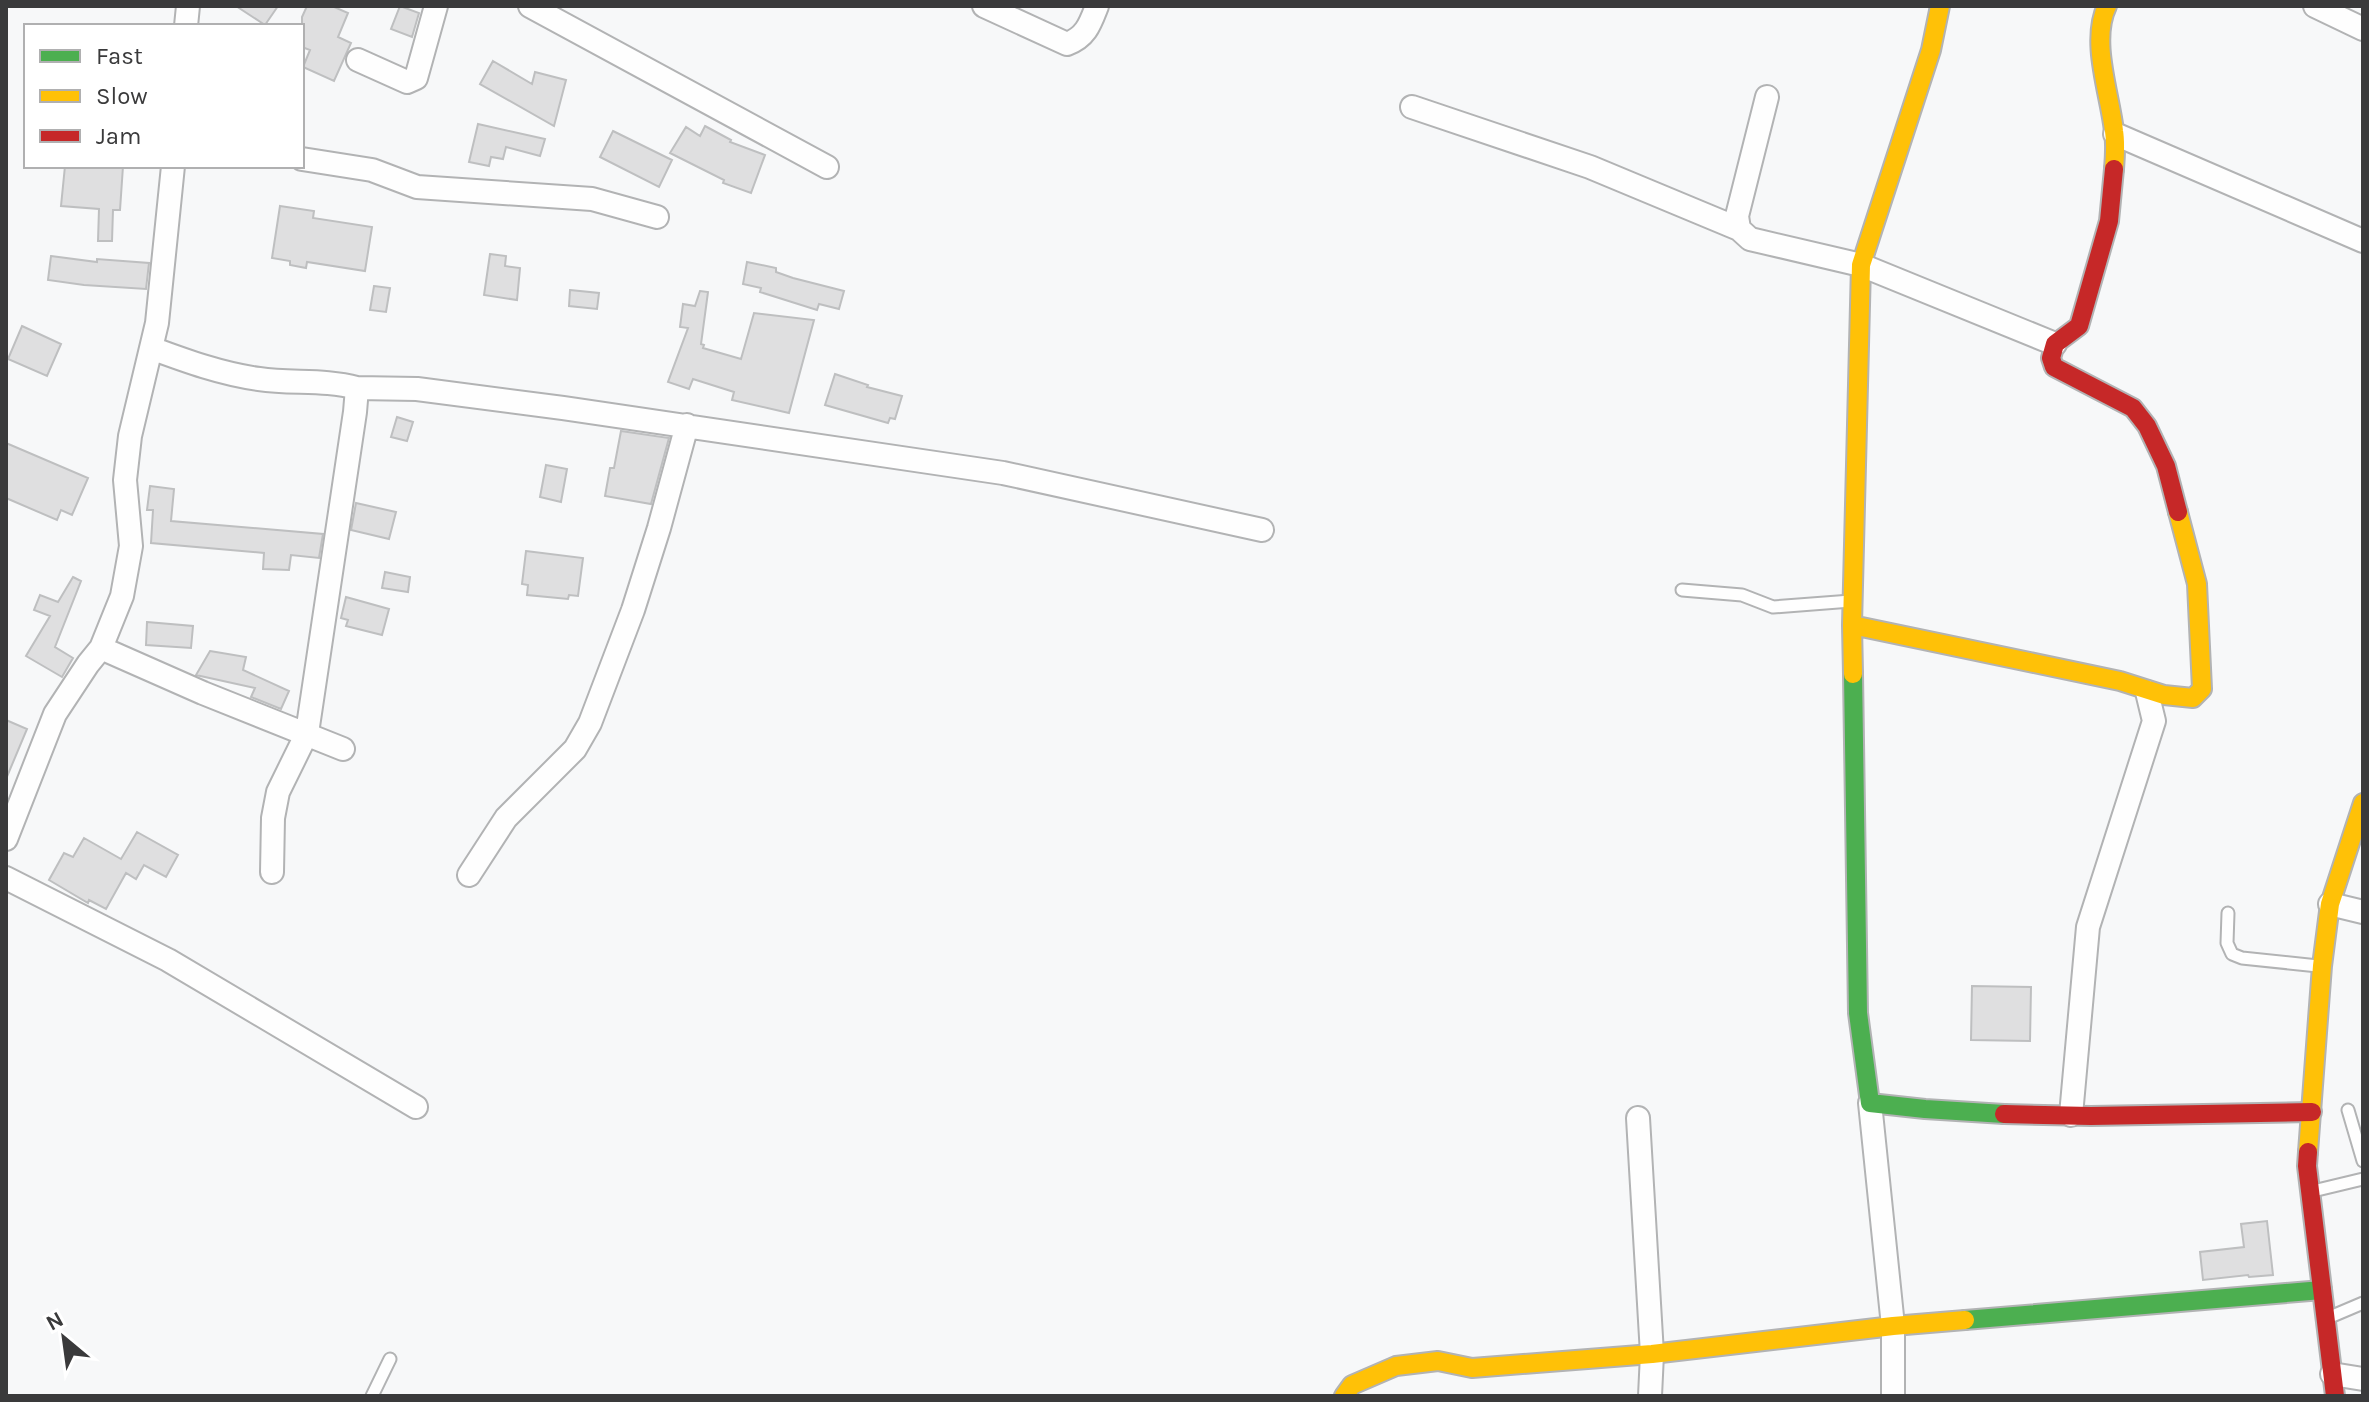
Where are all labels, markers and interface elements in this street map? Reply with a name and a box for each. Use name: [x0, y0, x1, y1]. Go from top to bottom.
legend: [24, 24, 304, 168]
text: Fast: [96, 42, 143, 70]
text: Slow: [96, 82, 148, 110]
text: Jam: [96, 122, 141, 150]
north arrow: [24, 1298, 104, 1378]
text: N: [42, 1306, 68, 1337]

